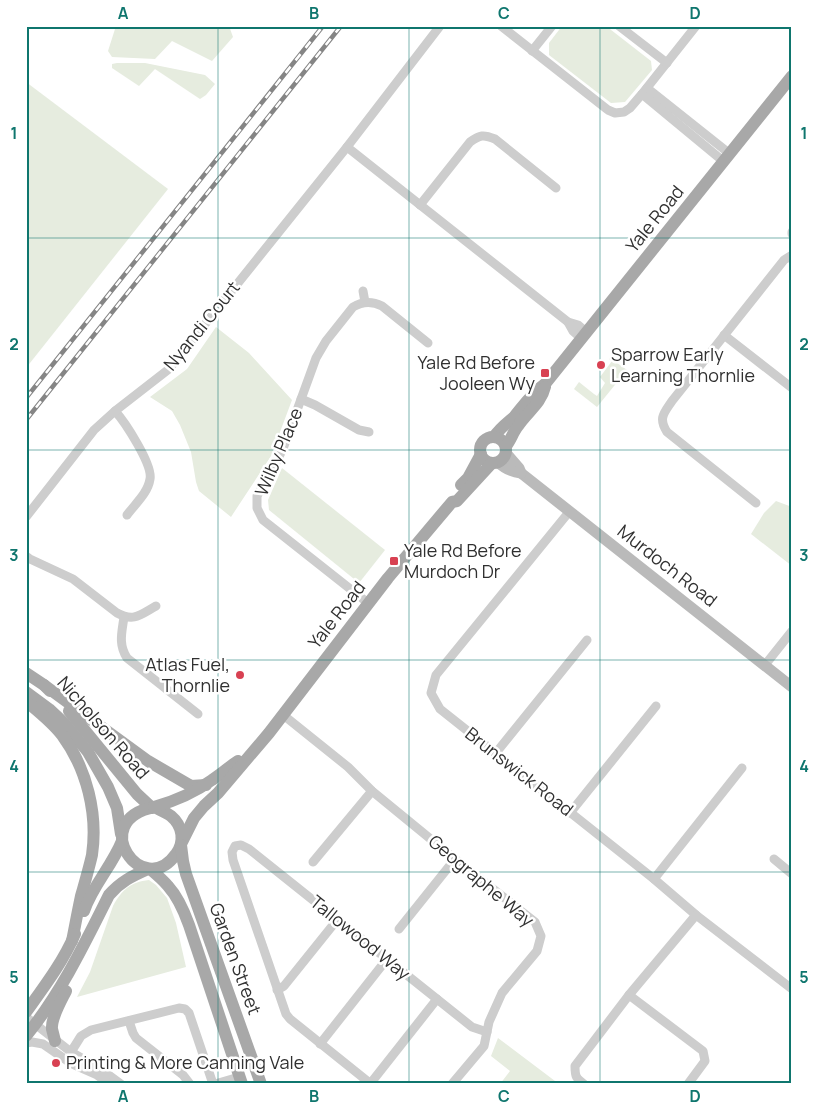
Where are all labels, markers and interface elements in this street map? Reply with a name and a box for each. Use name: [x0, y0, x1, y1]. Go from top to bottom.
text: A: [118, 2, 129, 24]
text: B: [309, 2, 319, 24]
text: C: [498, 2, 510, 24]
text: D: [689, 2, 701, 24]
text: 1: [10, 122, 18, 144]
text: 1: [800, 122, 808, 144]
street label: Yale Road: [620, 180, 689, 257]
street label: Nyandi Court: [158, 276, 245, 375]
text: 2: [9, 333, 19, 355]
text: 2: [799, 333, 809, 355]
place label: Sparrow Early Learning Thornlie: [611, 342, 755, 387]
place label: Yale Rd Before Jooleen Wy: [417, 350, 535, 395]
marker: Sparrow Early Learning Thornlie: [595, 359, 607, 371]
marker: Yale Rd Before Jooleen Wy: [539, 367, 551, 379]
street label: Wilby Place: [249, 404, 307, 499]
street label: Murdoch Road: [613, 519, 722, 612]
place label: Yale Rd Before Murdoch Dr: [404, 538, 522, 583]
text: 3: [9, 544, 19, 566]
text: 3: [799, 544, 809, 566]
marker: Yale Rd Before Murdoch Dr: [388, 555, 400, 567]
street label: Yale Road: [302, 576, 370, 653]
place label: Atlas Fuel, Thornlie: [145, 652, 230, 697]
marker: Atlas Fuel, Thornlie: [234, 669, 246, 681]
street label: Nicholson Road: [52, 671, 155, 784]
street label: Brunswick Road: [461, 721, 579, 821]
text: 4: [9, 755, 19, 777]
text: 4: [799, 755, 809, 777]
street label: Geographe Way: [424, 829, 540, 932]
street label: Tallowood Way: [306, 889, 416, 985]
street label: Garden Street: [205, 900, 267, 1018]
text: 5: [9, 966, 19, 988]
text: 5: [799, 966, 809, 988]
place label: Printing & More Canning Vale: [66, 1050, 304, 1074]
marker: Printing & More Canning Vale: [50, 1057, 62, 1069]
text: A: [118, 1085, 129, 1107]
text: B: [309, 1085, 319, 1107]
text: C: [498, 1085, 510, 1107]
text: D: [689, 1085, 701, 1107]

